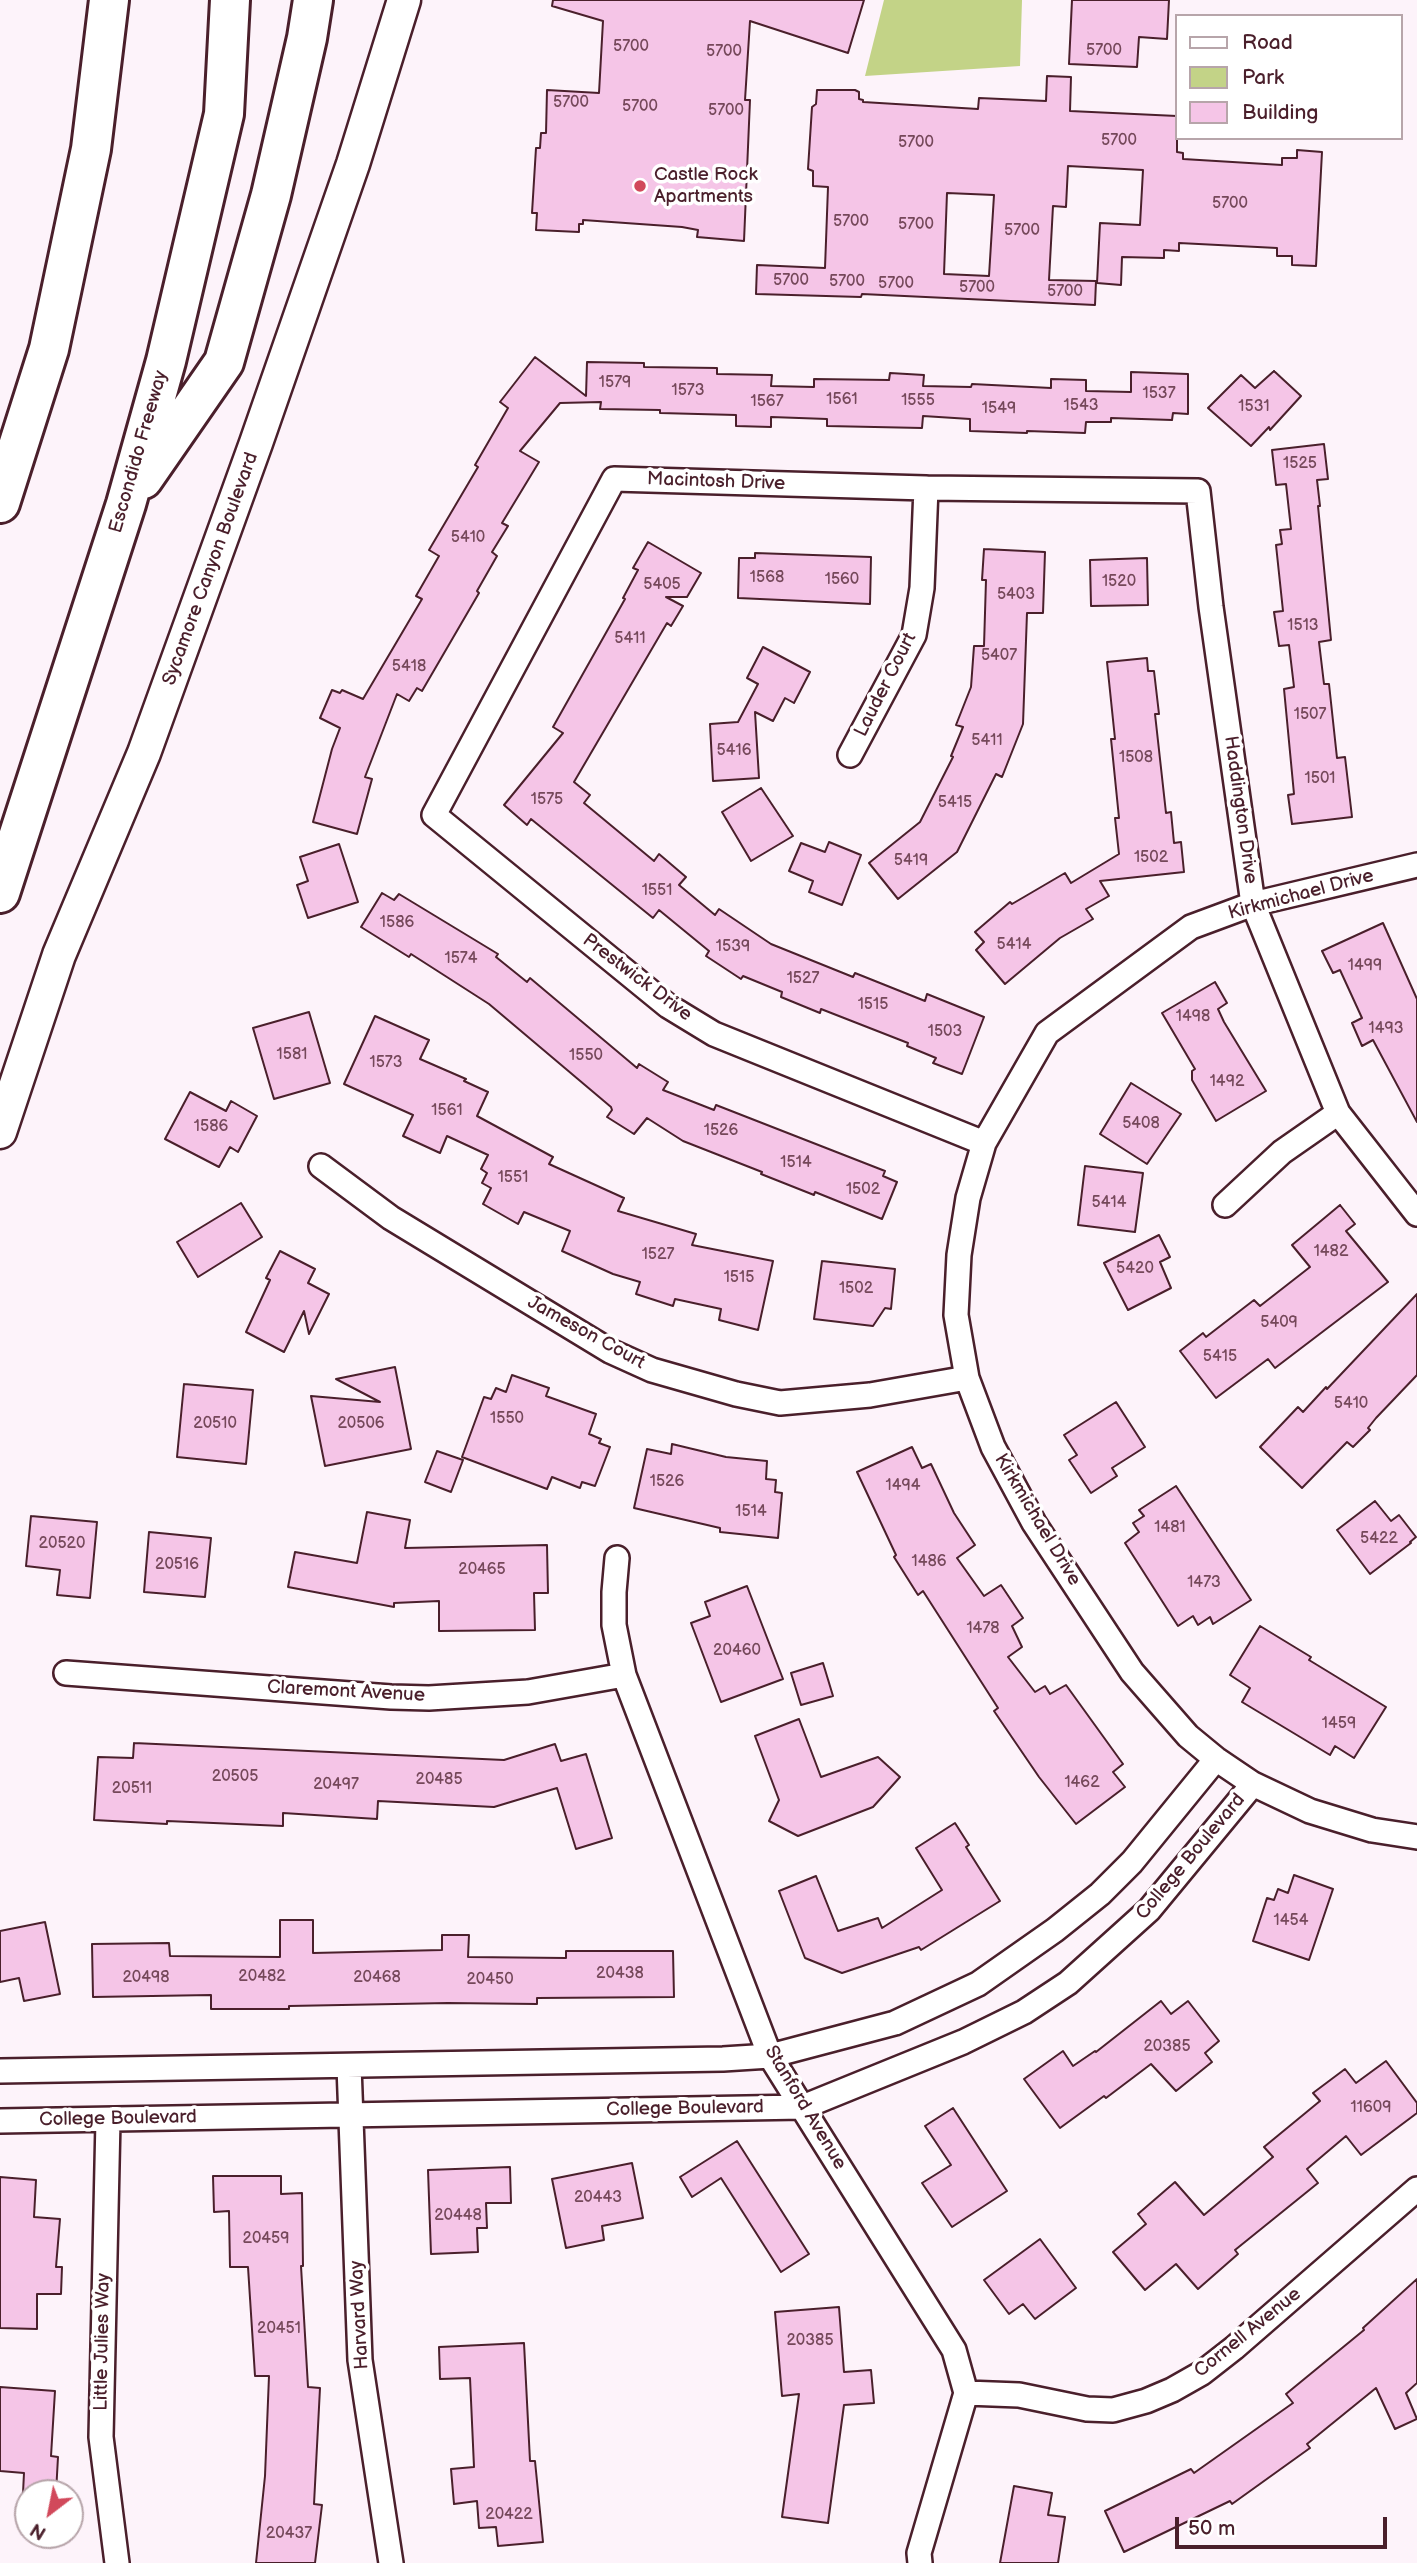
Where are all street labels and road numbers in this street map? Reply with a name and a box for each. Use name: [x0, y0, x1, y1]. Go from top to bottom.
street label: Escondido Freeway: [105, 368, 173, 536]
street label: Sycamore Canyon Boulevard: [158, 450, 264, 688]
street label: Macintosh Drive: [647, 468, 785, 496]
street label: Lauder Court: [850, 629, 922, 741]
street label: Haddington Drive: [1218, 735, 1262, 885]
street label: Kirkmichael Drive: [1226, 865, 1376, 925]
street label: Prestwick Drive: [578, 929, 696, 1027]
street label: Jameson Court: [523, 1291, 649, 1375]
street label: Kirkmichael Drive: [989, 1450, 1085, 1590]
street label: Claremont Avenue: [266, 1676, 426, 1708]
street label: College Boulevard: [1132, 1789, 1250, 1925]
street label: Stanford Avenue: [759, 2042, 851, 2174]
street label: College Boulevard: [606, 2096, 764, 2122]
street label: College Boulevard: [39, 2106, 197, 2132]
street label: Harvard Way: [346, 2260, 374, 2370]
street label: Little Julies Way: [90, 2273, 116, 2411]
street label: Cornell Avenue: [1190, 2283, 1306, 2383]

